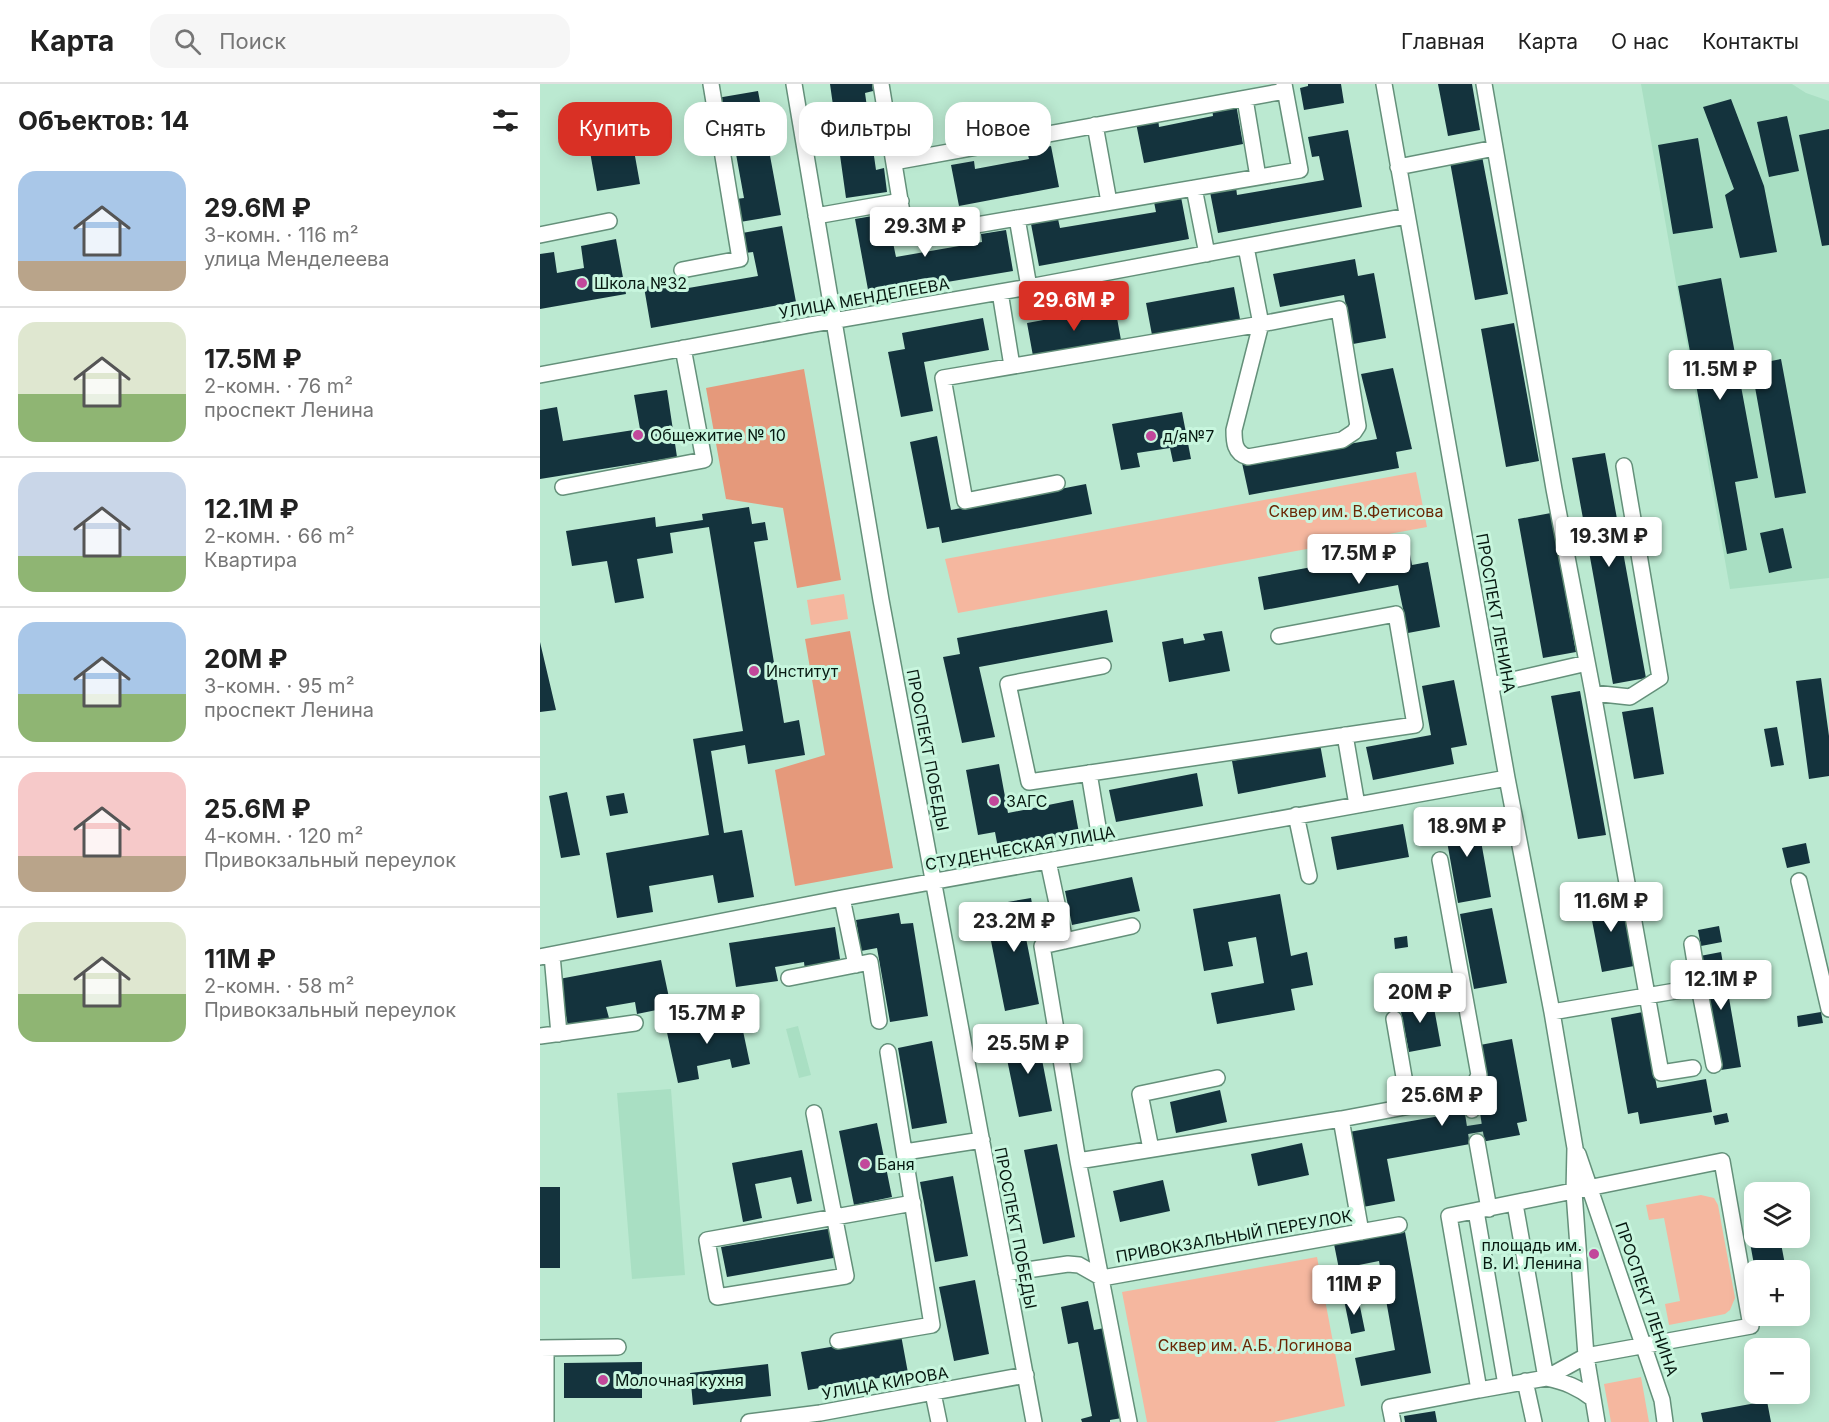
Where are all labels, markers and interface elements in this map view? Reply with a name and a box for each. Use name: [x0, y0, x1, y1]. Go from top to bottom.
search box: [150, 14, 570, 68]
text: Карта: [30, 24, 114, 58]
icon: search: [171, 25, 204, 58]
text: Поиск: [219, 28, 286, 54]
text: Главная: [1401, 29, 1485, 54]
text: Карта: [1518, 29, 1578, 54]
text: О нас: [1611, 29, 1669, 54]
text: Контакты: [1702, 29, 1799, 54]
chip: Купить: [558, 102, 672, 156]
chip: Снять: [684, 102, 787, 156]
chip: Фильтры: [799, 102, 933, 156]
chip: Новое: [945, 102, 1051, 156]
icon: filters: [489, 104, 522, 137]
text: Объектов: 14: [18, 105, 189, 136]
text: 29.6M ₽: [204, 192, 311, 223]
icon: home: [66, 195, 138, 267]
pin: 29.3M ₽: [870, 207, 980, 258]
text: 29.3M ₽: [884, 214, 966, 238]
text: 3-комн. · 116 m²: [204, 223, 359, 247]
text: улица Менделеева: [204, 247, 390, 271]
place label: Школа №32: [594, 273, 687, 293]
street label: УЛИЦА МЕНДЕЛЕЕВА: [777, 273, 951, 323]
marker: Школа №32: [575, 276, 589, 290]
pin: 29.6M ₽: [1019, 281, 1129, 332]
text: 29.6M ₽: [1033, 288, 1115, 312]
text: 17.5M ₽: [204, 343, 302, 374]
icon: home: [66, 346, 138, 418]
pin: 11.5M ₽: [1665, 350, 1775, 401]
text: 11.5M ₽: [1683, 357, 1757, 381]
text: 2-комн. · 76 m²: [204, 374, 353, 398]
text: проспект Ленина: [204, 398, 374, 422]
place label: Общежитие № 10: [650, 425, 786, 445]
place label: д/я№7: [1163, 426, 1214, 446]
marker: Общежитие № 10: [631, 428, 645, 442]
marker: д/я№7: [1144, 429, 1158, 443]
text: 12.1M ₽: [204, 493, 299, 524]
icon: home: [66, 496, 138, 568]
park label: Сквер им. В.Фетисова: [1269, 501, 1443, 521]
pin: 19.3M ₽: [1554, 517, 1664, 568]
text: 2-комн. · 66 m²: [204, 524, 355, 548]
text: 19.3M ₽: [1570, 524, 1648, 548]
street label: ПРОСПЕКТ ЛЕНИНА: [1472, 532, 1520, 694]
pin: 17.5M ₽: [1304, 534, 1414, 585]
text: 17.5M ₽: [1321, 541, 1397, 565]
text: Квартира: [204, 548, 297, 572]
text: 20M ₽: [204, 643, 288, 674]
icon: home: [66, 646, 138, 718]
place label: Институт: [766, 661, 839, 681]
marker: Институт: [747, 664, 761, 678]
street label: ПРОСПЕКТ ПОБЕДЫ: [902, 667, 954, 833]
text: 3-комн. · 95 m²: [204, 674, 354, 698]
text: проспект Ленина: [204, 698, 374, 722]
place label: ЗАГС: [1006, 791, 1047, 811]
text: 25.6M ₽: [204, 793, 311, 824]
marker: ЗАГС: [987, 794, 1001, 808]
icon: home: [66, 796, 138, 868]
pin: 18.9M ₽: [1412, 807, 1522, 858]
text: 18.9M ₽: [1428, 814, 1506, 838]
street label: СТУДЕНЧЕСКАЯ УЛИЦА: [924, 821, 1116, 875]
text: 4-комн. · 120 m²: [204, 824, 363, 848]
text: Привокзальный переулок: [204, 848, 456, 872]
pin: 11.6M ₽: [1556, 882, 1666, 933]
text: 11.6M ₽: [1574, 889, 1648, 913]
pin: 23.2M ₽: [959, 902, 1069, 953]
text: 23.2M ₽: [973, 909, 1055, 933]
text: 11M ₽: [204, 943, 276, 974]
icon: home: [66, 946, 138, 1018]
pin: 12.1M ₽: [1666, 960, 1776, 1011]
text: 12.1M ₽: [1685, 967, 1757, 991]
pin: 20M ₽: [1378, 973, 1462, 1024]
text: 2-комн. · 58 m²: [204, 974, 354, 998]
text: 20M ₽: [1388, 980, 1452, 1004]
pin: 15.7M ₽: [652, 994, 762, 1045]
text: Привокзальный переулок: [204, 998, 456, 1022]
text: 15.7M ₽: [669, 1001, 745, 1025]
pin: 25.5M ₽: [973, 1024, 1083, 1075]
text: 25.5M ₽: [987, 1031, 1069, 1055]
pin: 25.6M ₽: [1387, 1076, 1497, 1127]
text: 25.6M ₽: [1401, 1083, 1483, 1107]
street label: ПРОСПЕКТ ПОБЕДЫ: [990, 1145, 1042, 1311]
place label: Баня: [877, 1154, 915, 1174]
marker: Баня: [858, 1157, 872, 1171]
map controls: [1744, 1182, 1810, 1404]
button: layers: [1744, 1182, 1810, 1248]
street label: ПРИВОКЗАЛЬНЫЙ ПЕРЕУЛОК: [1114, 1205, 1354, 1267]
street label: ПРОСПЕКТ ЛЕНИНА: [1611, 1219, 1683, 1379]
place label: площадь им. В. И. Ленина: [1481, 1235, 1582, 1273]
marker: площадь им. В. И. Ленина: [1587, 1247, 1601, 1261]
button: +: [1744, 1260, 1810, 1326]
pin: 11M ₽: [1312, 1265, 1396, 1316]
text: 11M ₽: [1326, 1272, 1382, 1296]
park label: Сквер им. А.Б. Логинова: [1158, 1335, 1352, 1355]
button: −: [1744, 1338, 1810, 1404]
street label: УЛИЦА КИРОВА: [820, 1362, 950, 1404]
place label: Молочная кухня: [615, 1370, 744, 1390]
marker: Молочная кухня: [596, 1373, 610, 1387]

